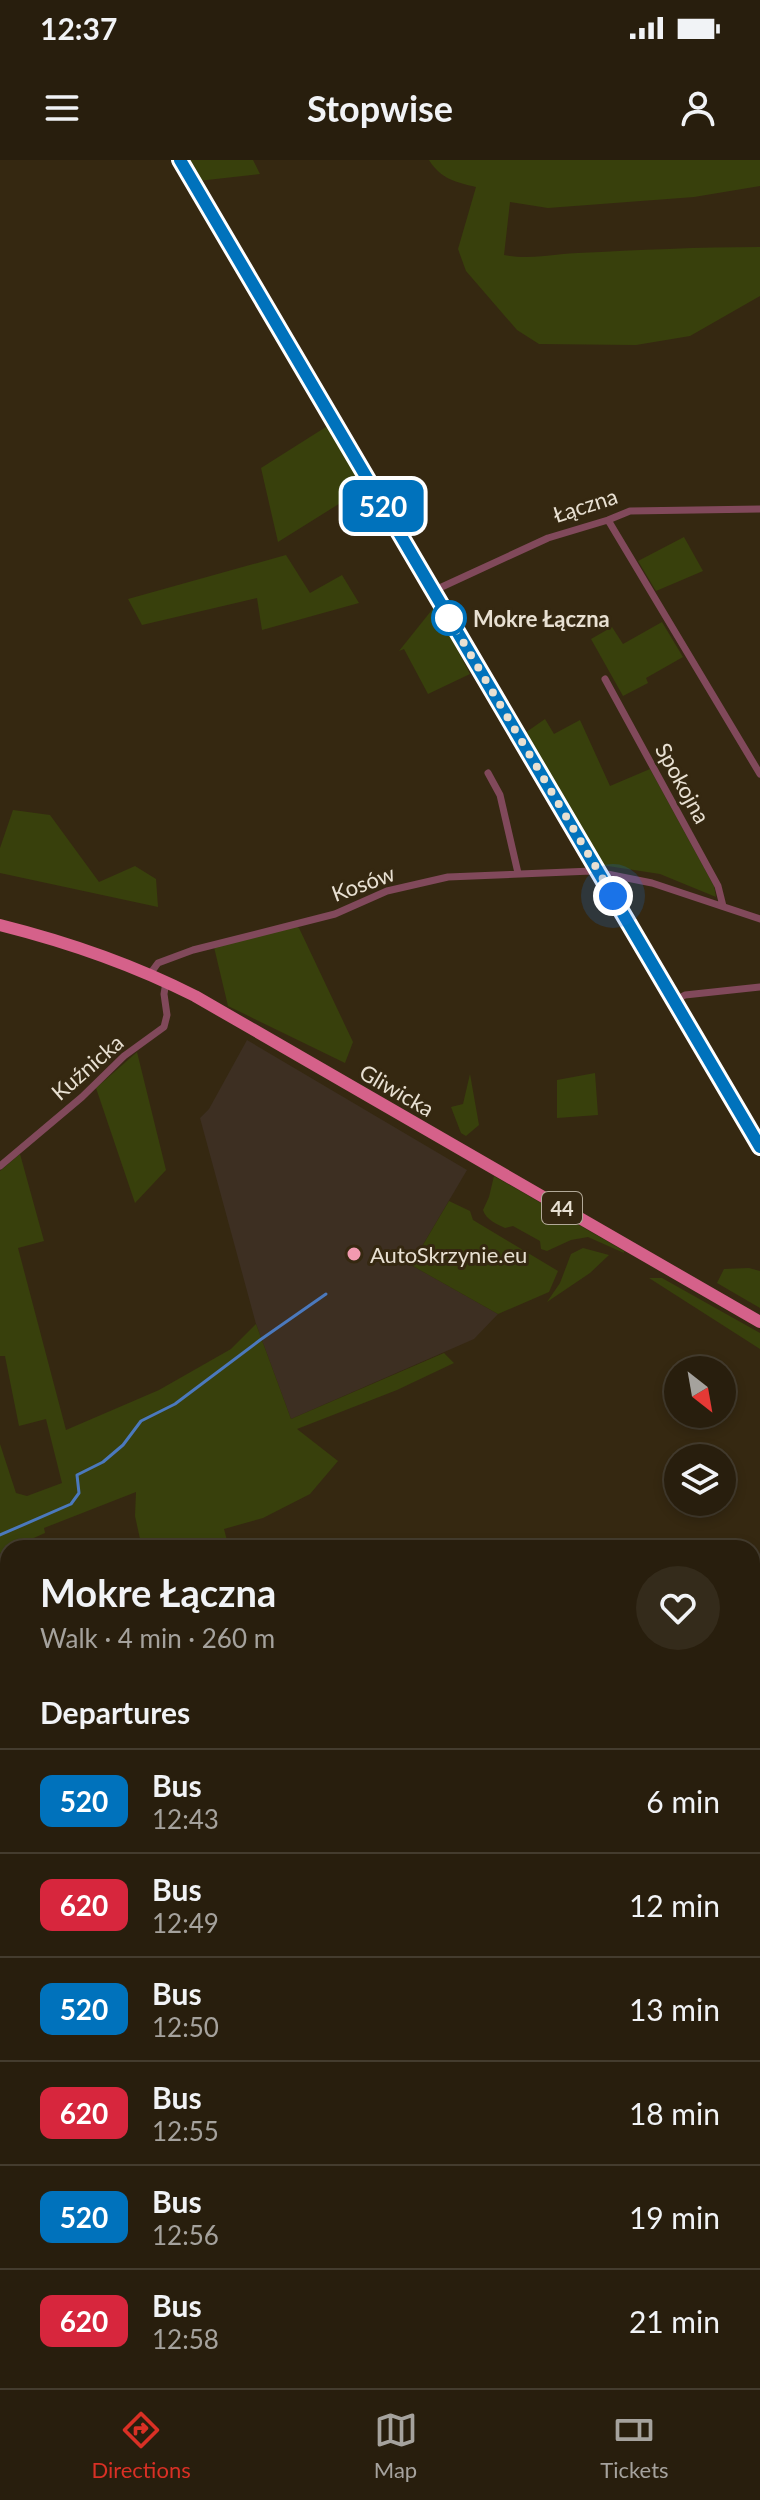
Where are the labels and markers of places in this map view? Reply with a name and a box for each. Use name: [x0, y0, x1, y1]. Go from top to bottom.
marker: Mokre Łączna: [432, 601, 466, 635]
place label: Mokre Łączna: [473, 605, 610, 632]
place label: AutoSkrzynie.eu: [370, 1241, 527, 1268]
marker: AutoSkrzynie.eu: [345, 1245, 363, 1263]

